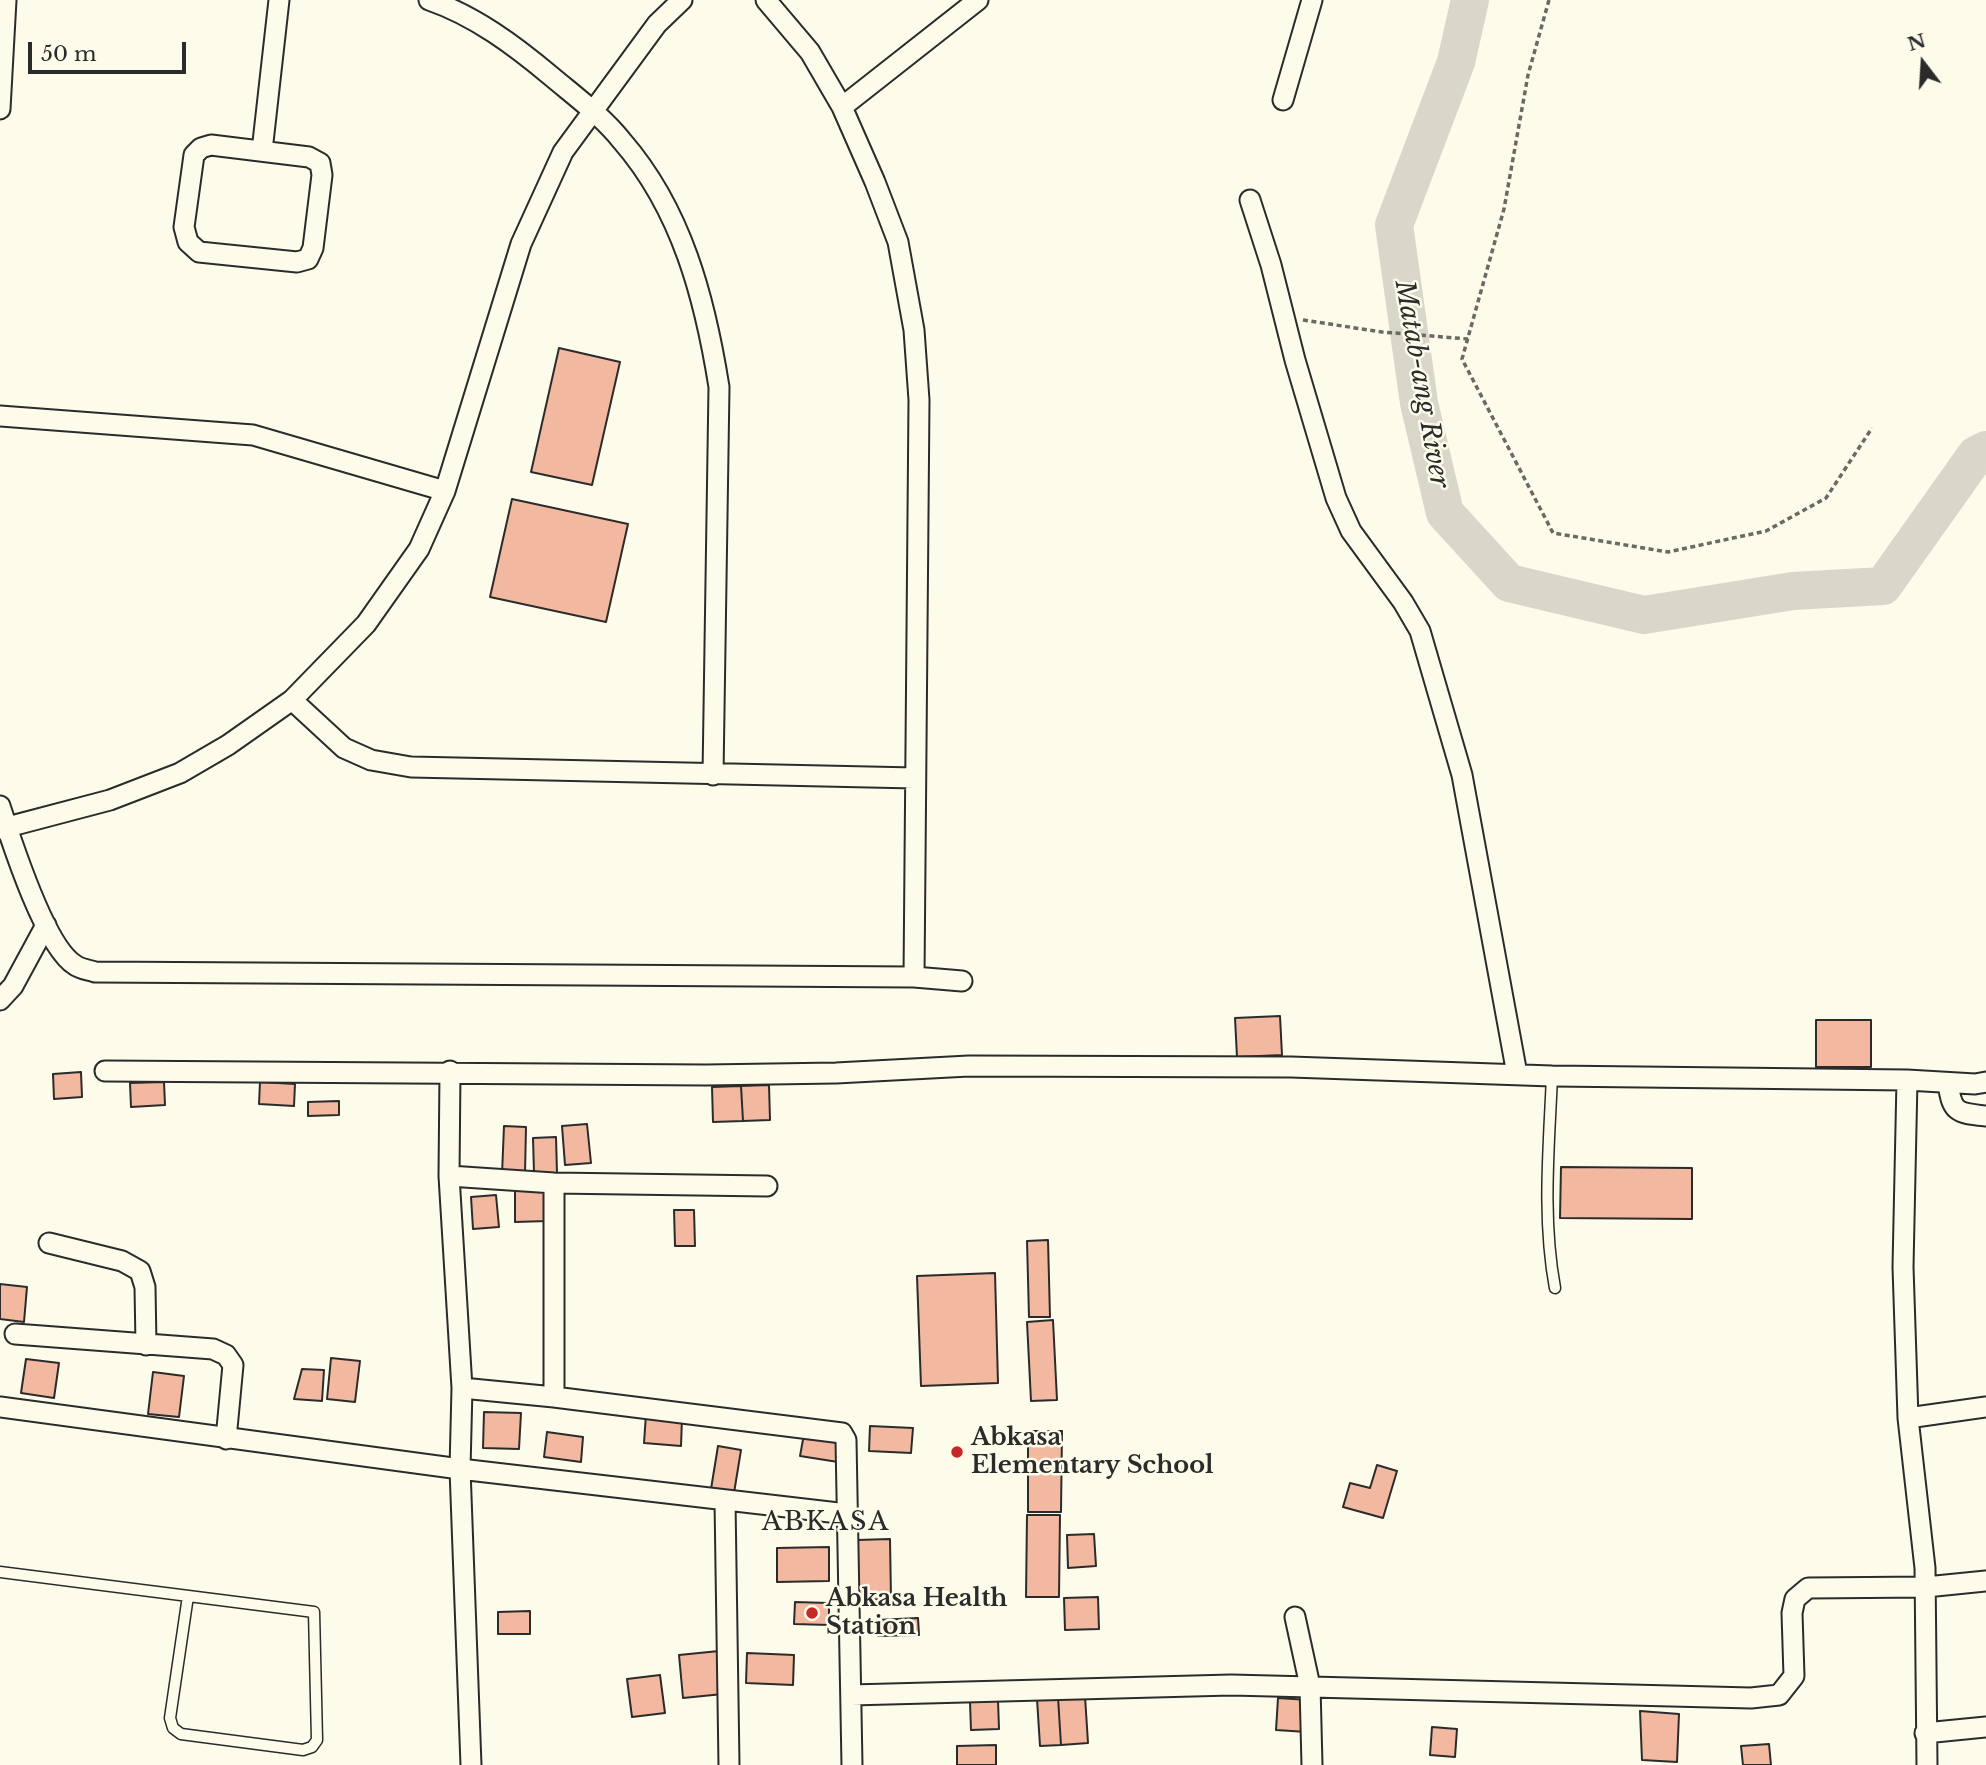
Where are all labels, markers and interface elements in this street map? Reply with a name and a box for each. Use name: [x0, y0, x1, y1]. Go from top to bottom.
scale bar: [32, 28, 189, 72]
north arrow: [1888, 28, 1958, 98]
text: N: [1905, 29, 1929, 56]
text: 50 m: [41, 41, 96, 67]
water label: Matab-ang River: [1387, 278, 1455, 490]
place label: Abkasa Elementary School: [971, 1424, 1213, 1480]
marker: Abkasa Elementary School: [949, 1444, 965, 1460]
district label: ABKASA: [762, 1507, 890, 1539]
place label: Abkasa Health Station: [826, 1585, 1007, 1641]
marker: Abkasa Health Station: [804, 1605, 820, 1621]

